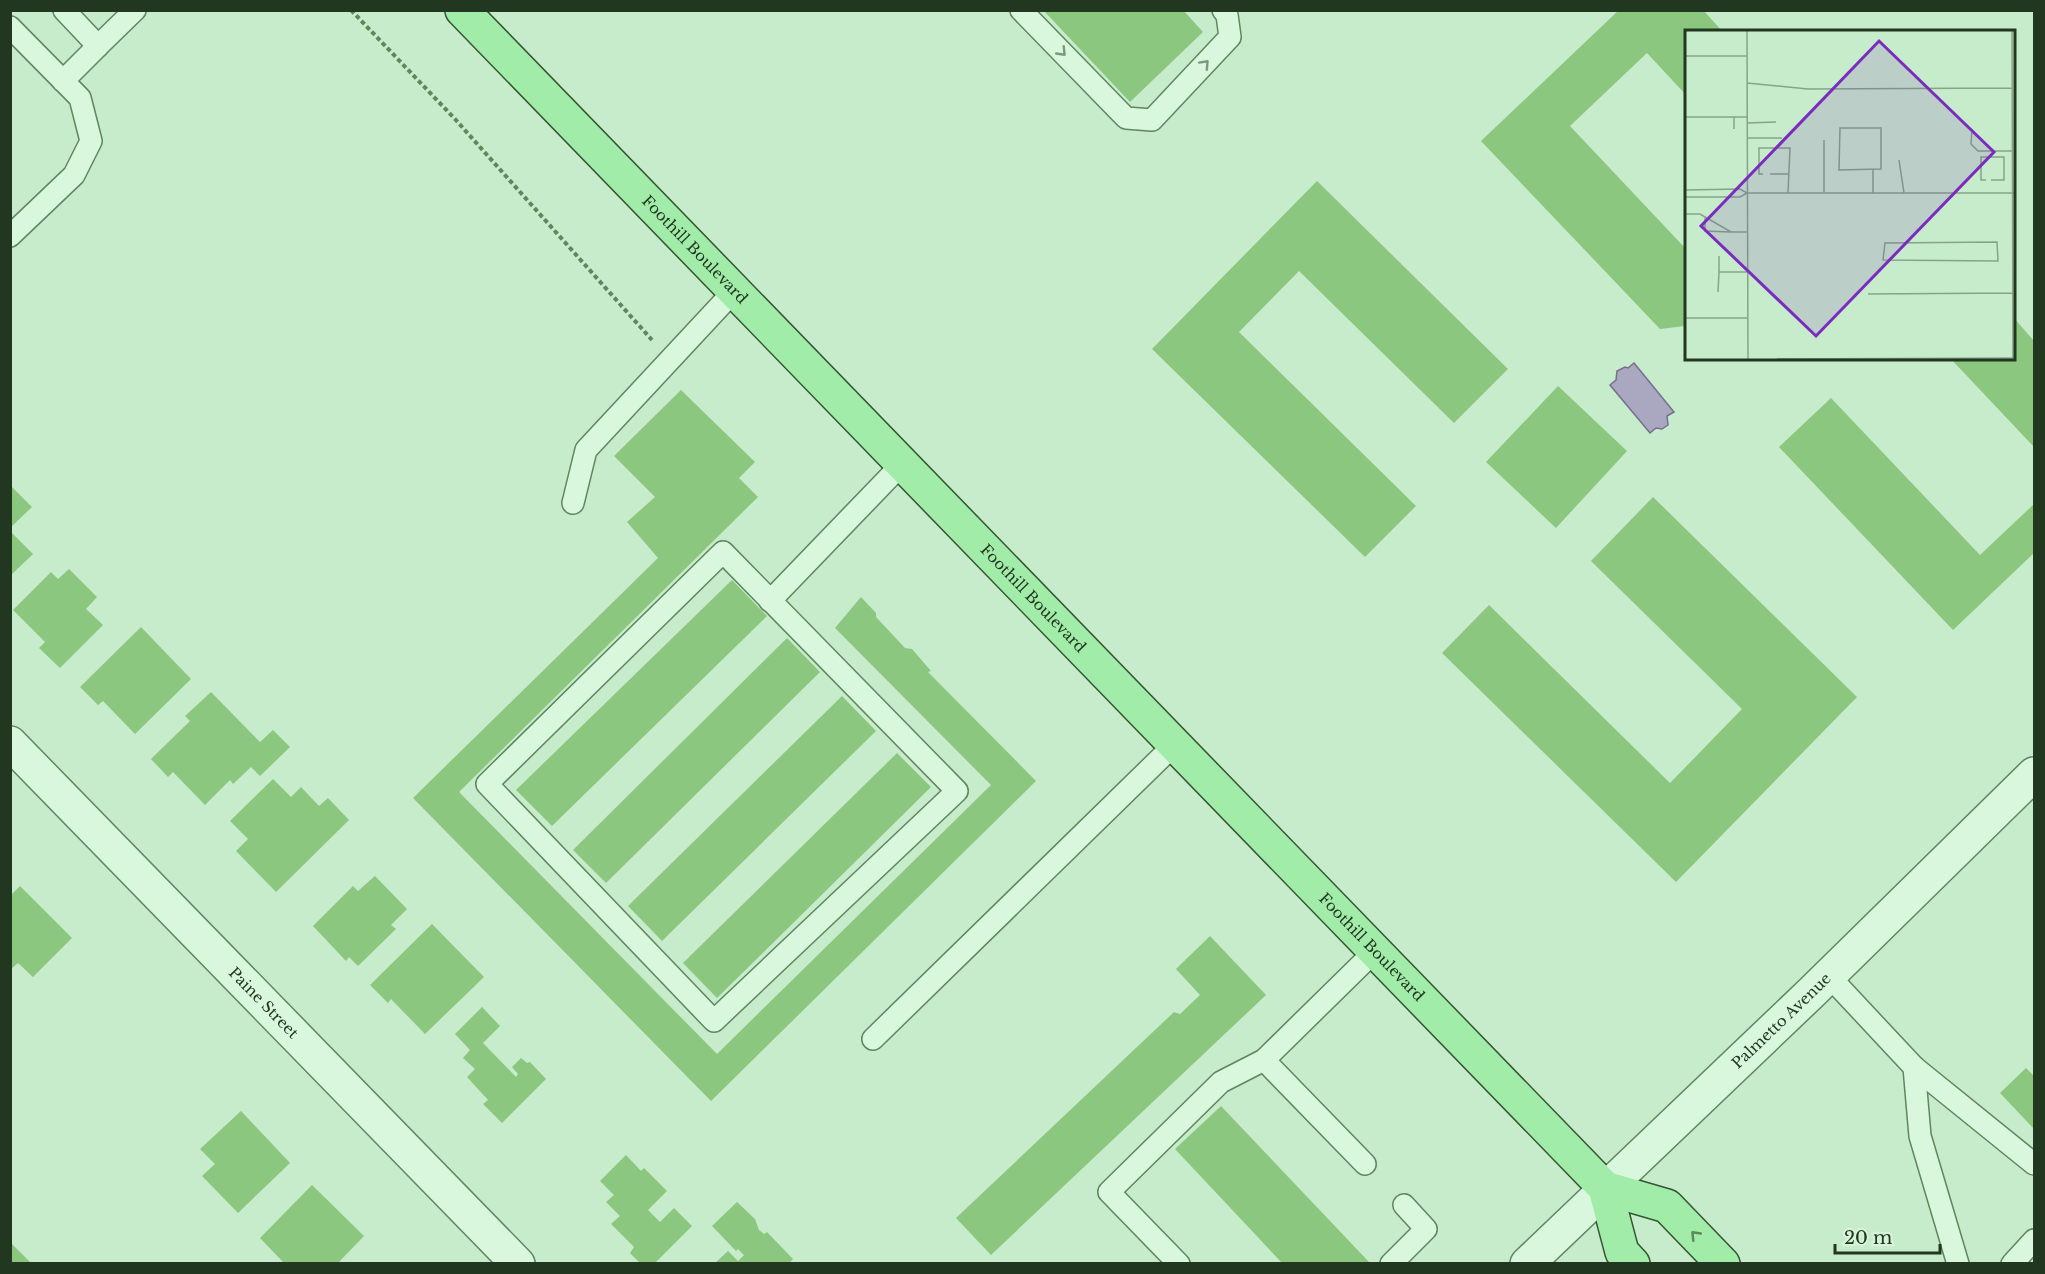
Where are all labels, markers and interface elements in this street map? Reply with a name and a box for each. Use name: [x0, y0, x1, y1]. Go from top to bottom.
inset map: [1685, 30, 2015, 360]
one-way arrow: [1054, 45, 1065, 56]
one-way arrow: [1198, 60, 1209, 71]
street label: Foothill Boulevard: [638, 191, 752, 307]
street label: Foothill Boulevard: [977, 540, 1090, 656]
street label: Foothill Boulevard: [1315, 889, 1429, 1005]
street label: Paine Street: [225, 963, 303, 1042]
street label: Palmetto Avenue: [1728, 969, 1835, 1072]
scale bar: [1835, 1217, 1940, 1255]
text: 20 m: [1844, 1227, 1892, 1249]
one-way arrow: [1691, 1231, 1702, 1242]

